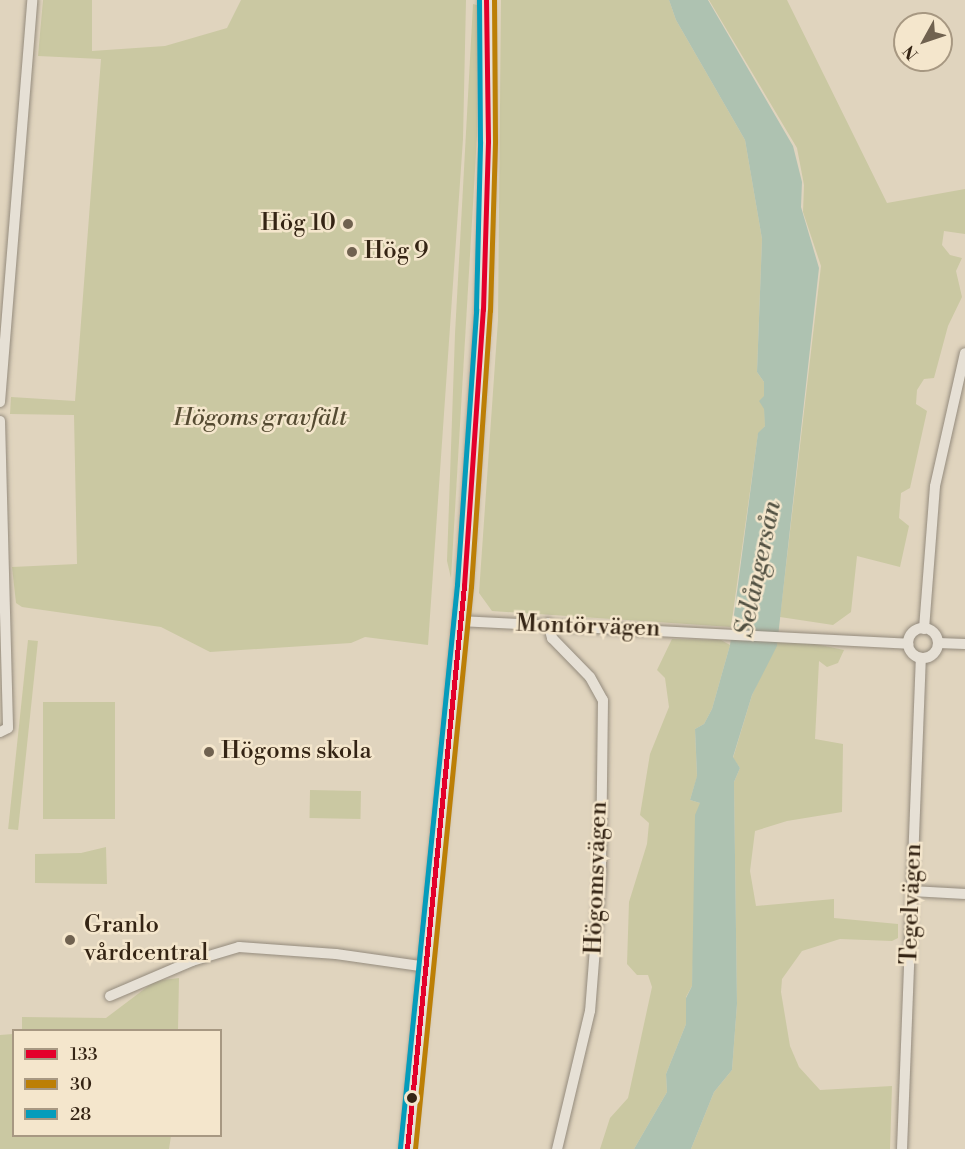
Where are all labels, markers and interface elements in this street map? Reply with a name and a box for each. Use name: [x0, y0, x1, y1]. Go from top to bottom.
north arrow: [893, 12, 953, 72]
text: N: [899, 41, 922, 64]
place label: Hög 10: [260, 210, 336, 238]
marker: Hög 10: [341, 217, 355, 231]
place label: Hög 9: [364, 238, 429, 266]
marker: Hög 9: [345, 245, 359, 259]
park label: Högoms gravfält: [173, 405, 347, 433]
water label: Selångersån: [729, 498, 789, 640]
street label: Montörvägen: [515, 610, 661, 644]
place label: Högoms skola: [221, 738, 372, 766]
marker: Högoms skola: [202, 745, 216, 759]
street label: Högomsvägen: [580, 801, 614, 955]
street label: Tegelvägen: [895, 843, 929, 965]
place label: Granlo vårdcentral: [84, 912, 208, 968]
marker: Granlo vårdcentral: [61, 931, 79, 949]
legend: [12, 1029, 222, 1137]
text: 133: [70, 1043, 98, 1066]
text: 30: [70, 1073, 92, 1096]
unlabelled marker: [406, 1092, 418, 1104]
text: 28: [70, 1103, 91, 1126]

